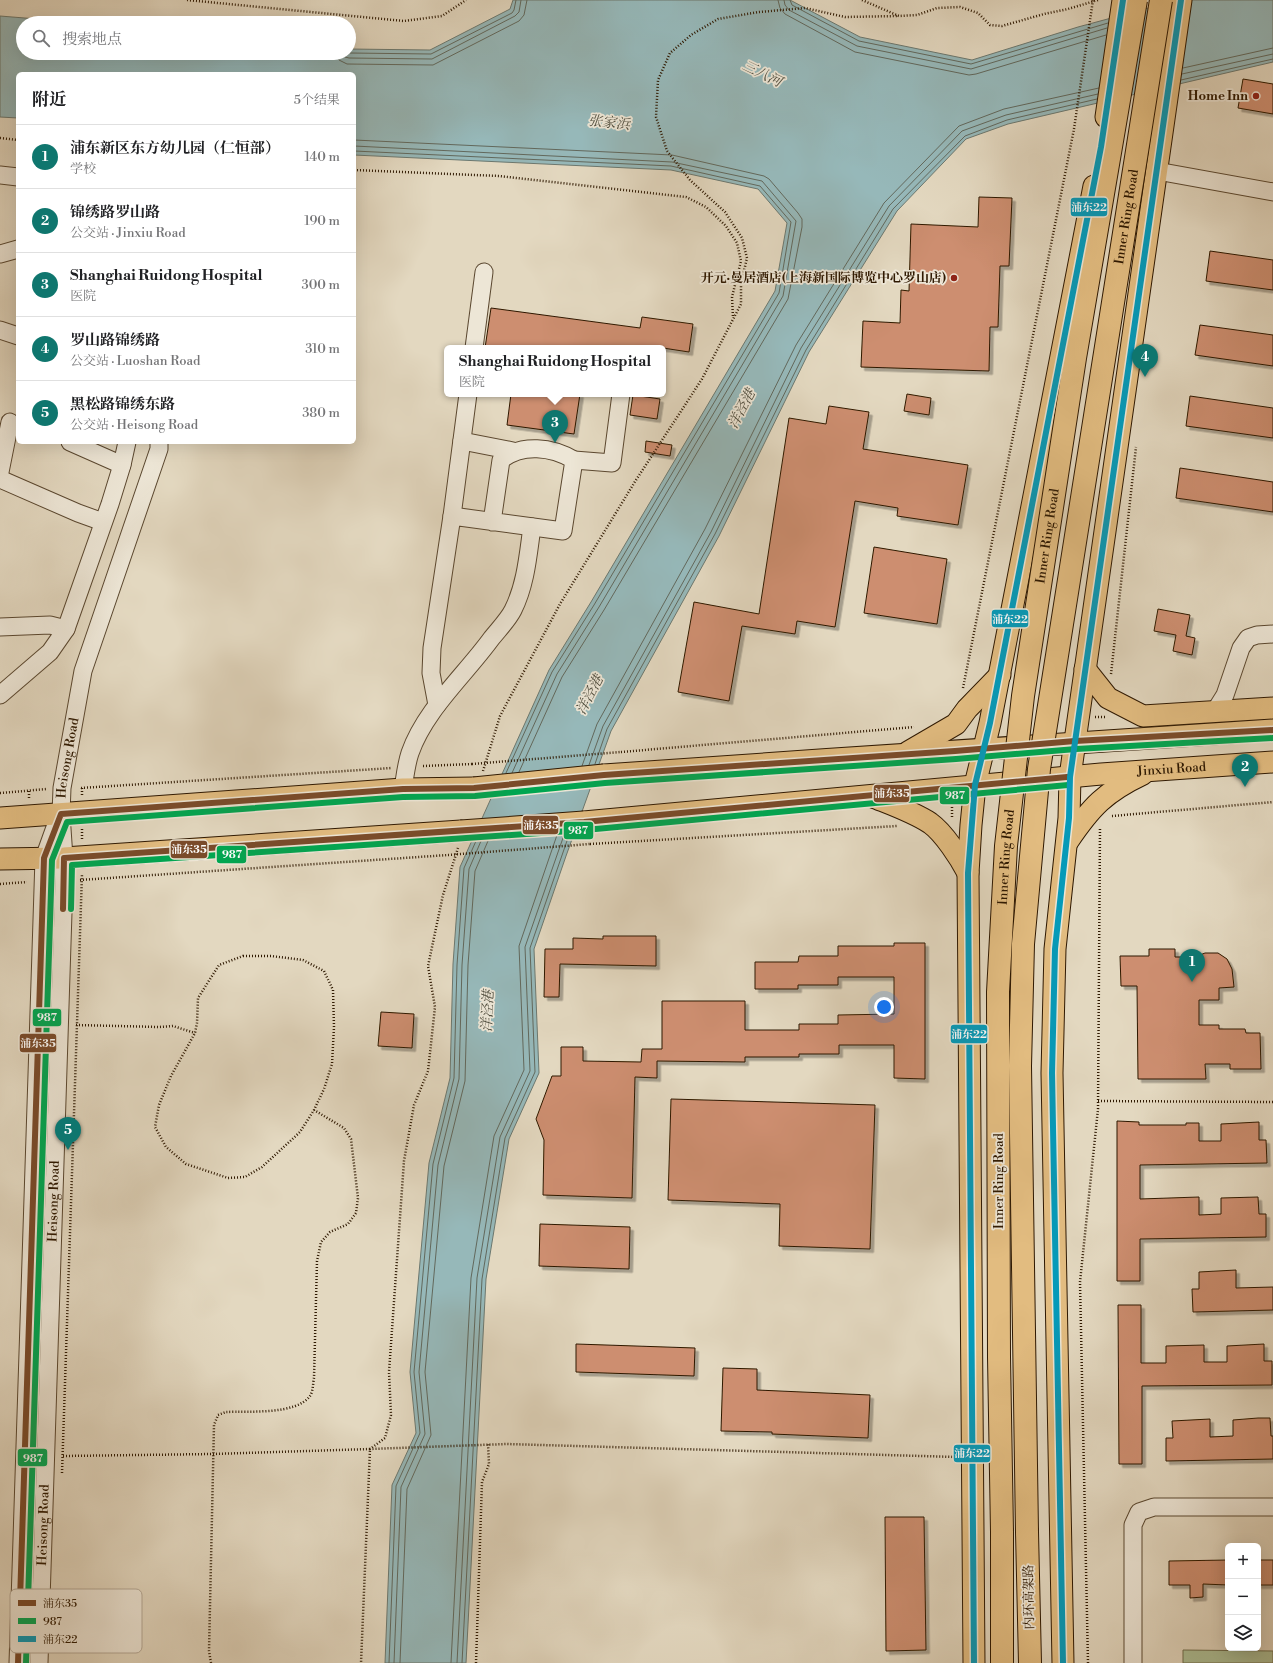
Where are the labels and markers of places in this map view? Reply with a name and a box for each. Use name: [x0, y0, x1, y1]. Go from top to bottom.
place label: Home Inn: [1188, 88, 1248, 104]
marker: Home Inn: [1251, 91, 1261, 101]
place label: 开元·曼居酒店(上海新国际博览中心罗山店): [700, 270, 946, 286]
marker: 开元·曼居酒店(上海新国际博览中心罗山店): [949, 273, 959, 283]
pin: 4: [1132, 344, 1158, 377]
pin: 3: [542, 410, 568, 443]
pin: 2: [1232, 754, 1258, 787]
pin: 1: [1179, 949, 1205, 982]
pin: 5: [55, 1117, 81, 1150]

